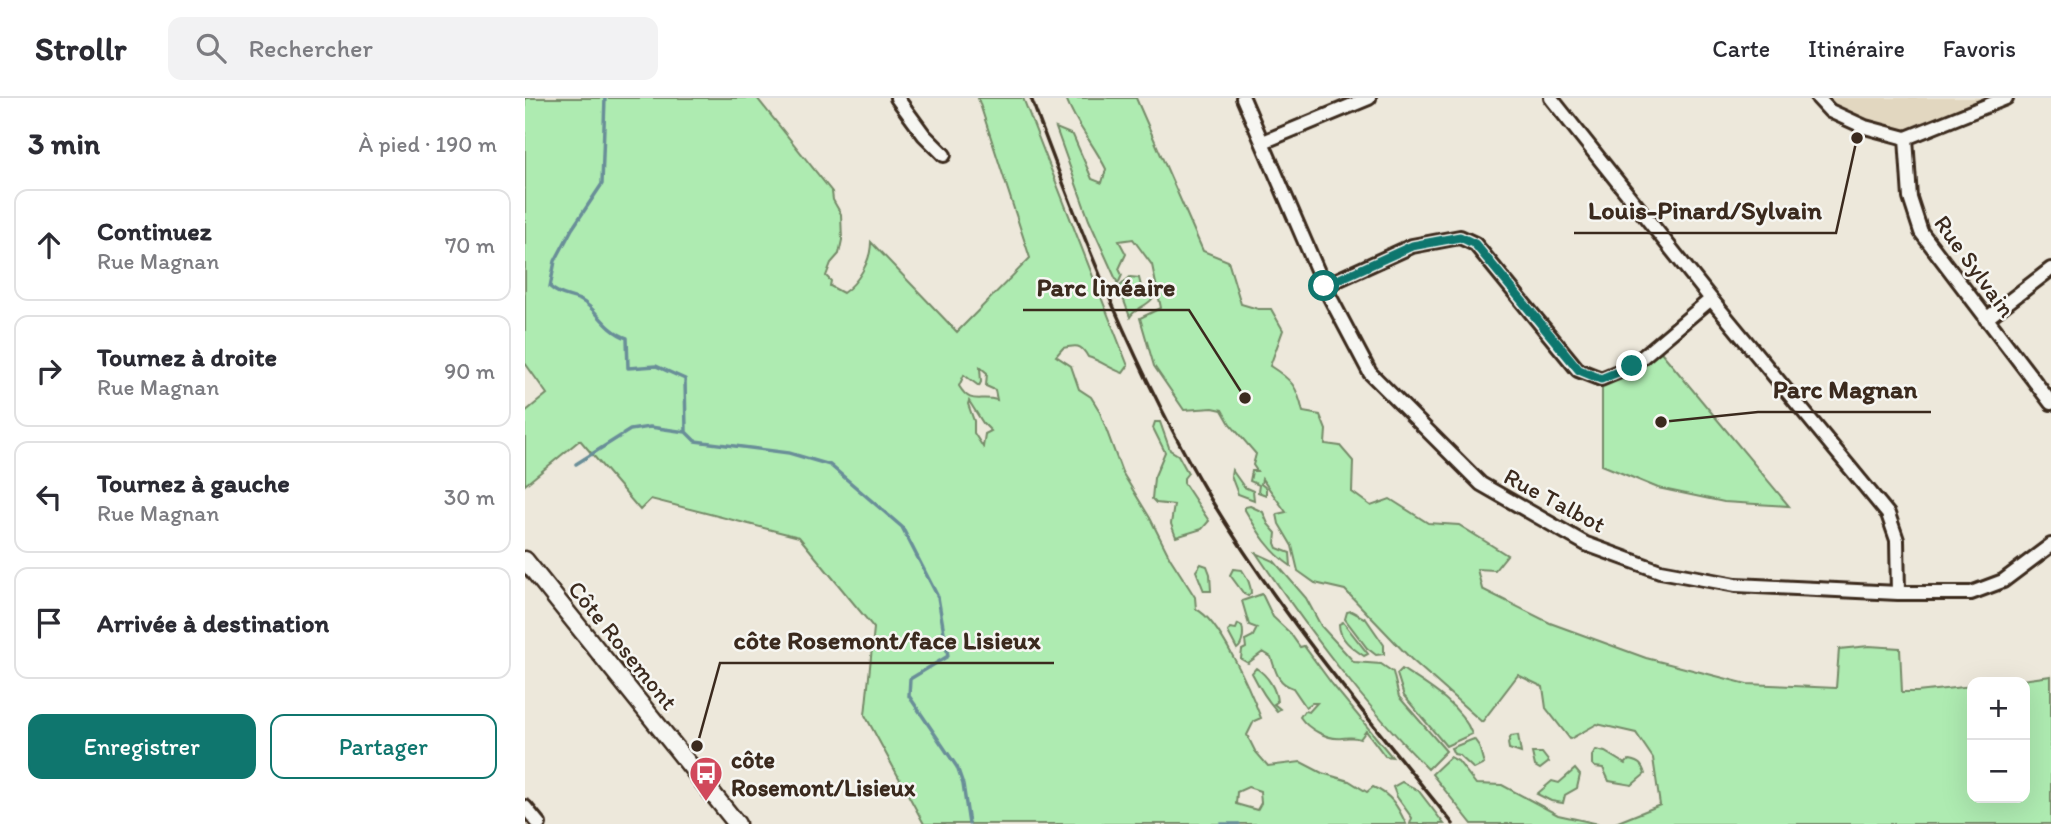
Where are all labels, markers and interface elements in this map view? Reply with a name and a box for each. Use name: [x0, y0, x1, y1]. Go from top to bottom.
search box: [168, 17, 658, 80]
text: Strollr: [35, 29, 126, 68]
icon: search: [192, 29, 230, 67]
text: Rechercher: [248, 32, 373, 64]
text: Carte: [1712, 34, 1770, 63]
text: Itinéraire: [1808, 34, 1905, 63]
text: Favoris: [1943, 34, 2016, 63]
text: 3 min: [28, 125, 100, 162]
text: À pied · 190 m: [359, 130, 497, 158]
callout: Louis-Pinard/Sylvain: [1574, 186, 1836, 233]
text: Louis-Pinard/Sylvain: [1588, 194, 1822, 226]
street label: Rue Sylvain: [1928, 209, 2022, 323]
text: Continuez: [97, 215, 212, 247]
icon: ahead: [30, 226, 68, 264]
text: 70 m: [445, 231, 495, 259]
text: Rue Magnan: [97, 247, 219, 275]
callout: Parc linéaire: [1023, 263, 1189, 310]
route start: [1308, 270, 1339, 301]
text: Parc linéaire: [1037, 271, 1175, 303]
text: Tournez à droite: [97, 341, 277, 373]
route end: [1616, 350, 1647, 381]
icon: right: [30, 352, 68, 390]
text: 90 m: [444, 357, 495, 385]
callout: Parc Magnan: [1758, 365, 1931, 412]
text: Rue Magnan: [97, 373, 219, 401]
text: Parc Magnan: [1773, 373, 1917, 405]
street label: Rue Talbot: [1499, 461, 1611, 539]
text: Tournez à gauche: [97, 467, 290, 499]
icon: left: [30, 478, 68, 516]
text: 30 m: [444, 483, 495, 511]
text: Rue Magnan: [97, 499, 219, 527]
street label: Côte Rosemont: [562, 575, 684, 715]
icon: arrive: [30, 604, 68, 642]
text: Arrivée à destination: [97, 607, 329, 639]
callout: côte Rosemont/face Lisieux: [720, 616, 1054, 663]
text: côte Rosemont/face Lisieux: [734, 624, 1042, 656]
map controls: [1967, 677, 2030, 803]
button: +: [1967, 677, 2030, 740]
button: Enregistrer: [28, 714, 256, 779]
button: Partager: [270, 714, 497, 779]
button: −: [1967, 740, 2030, 803]
place label: côte Rosemont/Lisieux: [731, 745, 916, 802]
bus stop icon: côte Rosemont/Lisieux: [687, 754, 725, 803]

